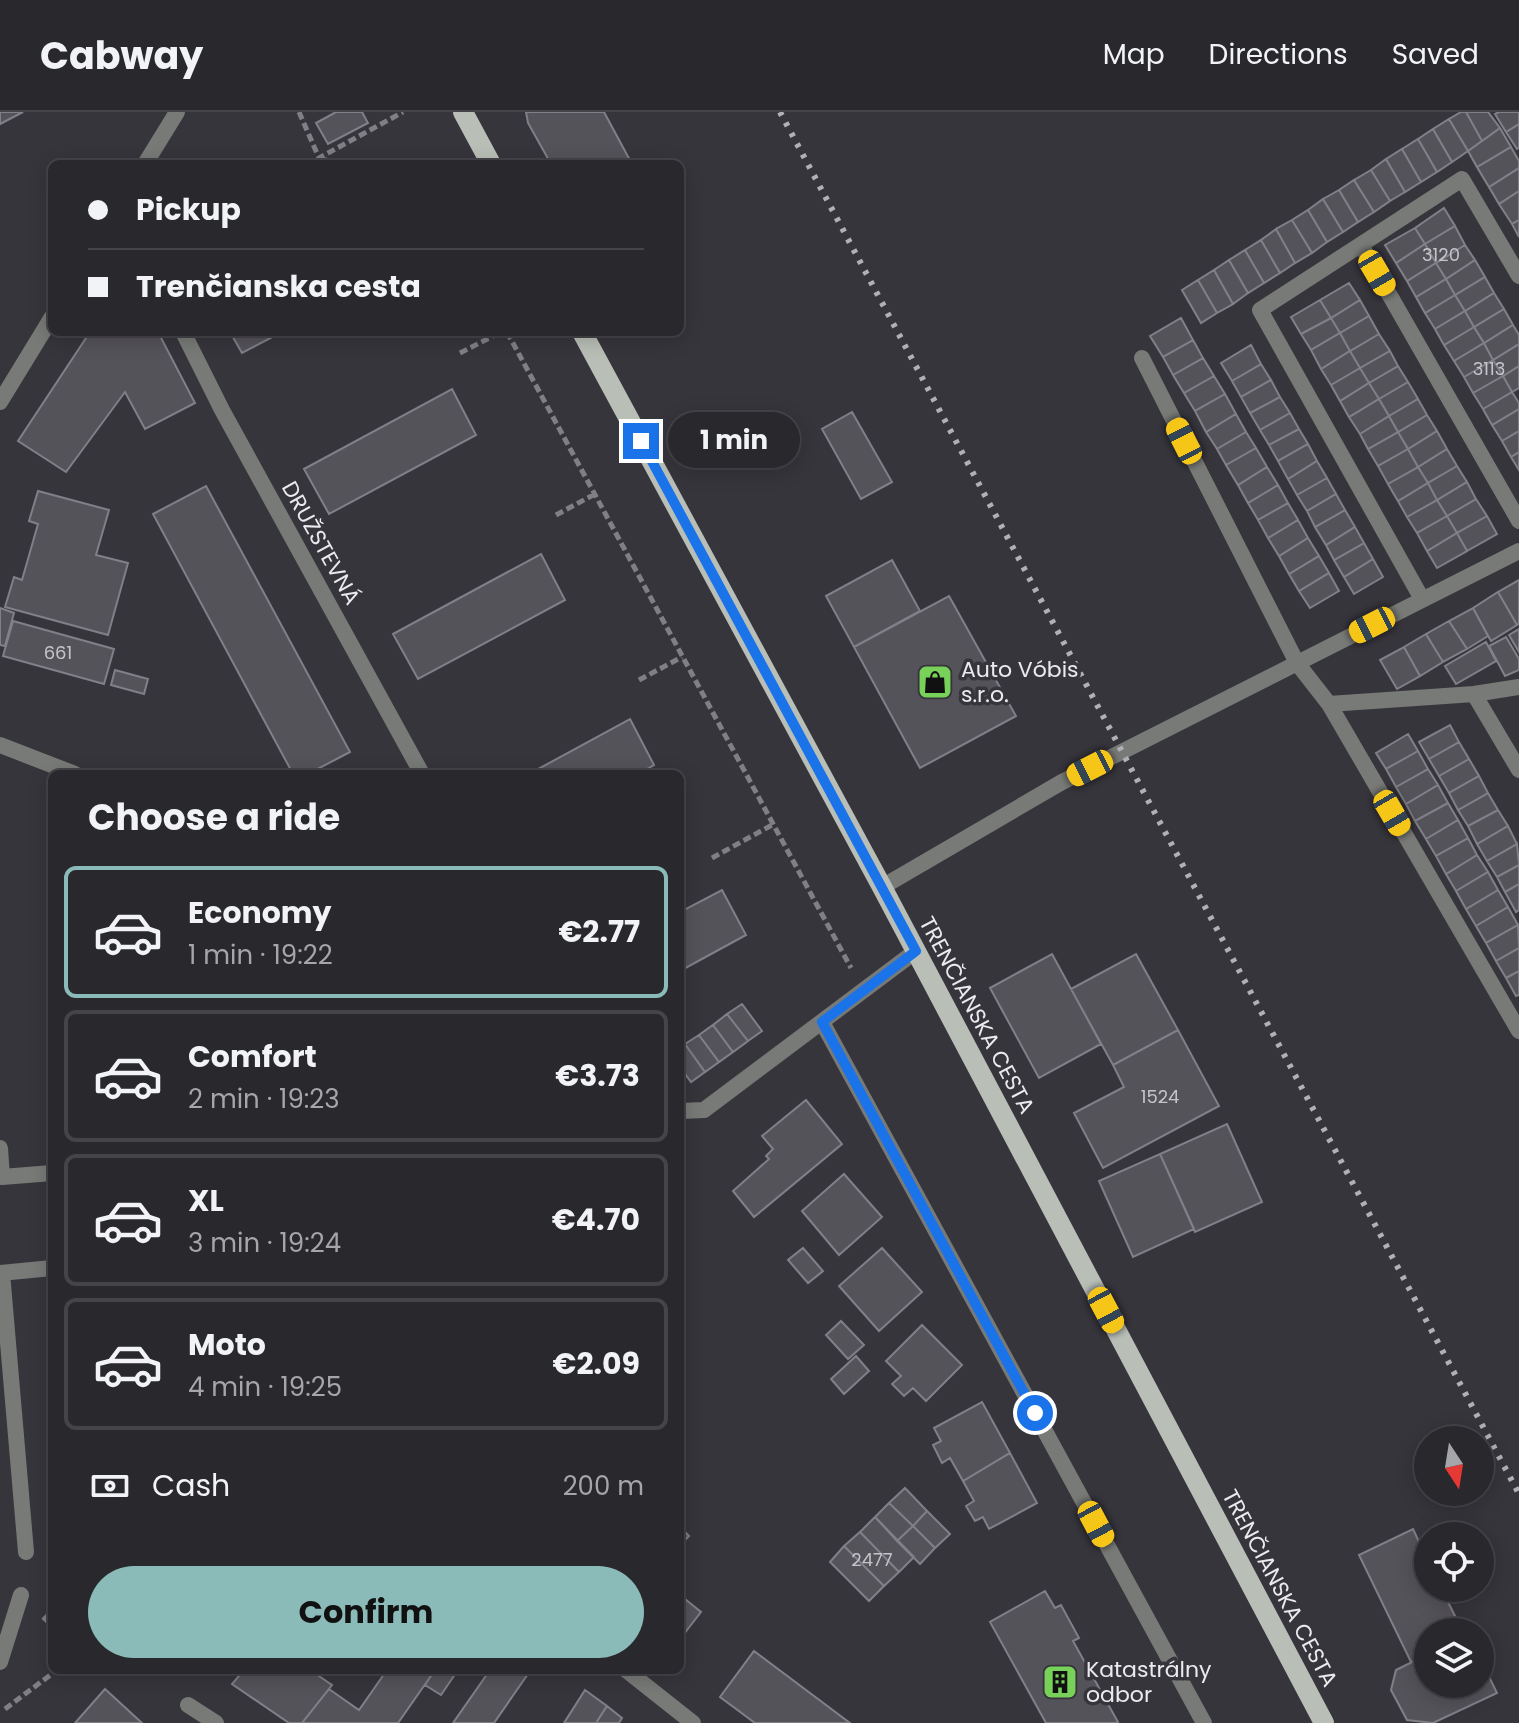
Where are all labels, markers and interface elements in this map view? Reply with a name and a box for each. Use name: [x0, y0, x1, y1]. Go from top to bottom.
text: Cabway: [40, 29, 203, 82]
text: Map: [1103, 35, 1165, 74]
text: Directions: [1209, 35, 1348, 74]
text: Saved: [1392, 35, 1479, 74]
text: Pickup: [136, 188, 241, 231]
house number: 3120: [1422, 242, 1460, 267]
car: [1355, 246, 1399, 300]
text: Trenčianska cesta: [136, 265, 421, 308]
house number: 3113: [1473, 356, 1505, 381]
callout: 1 min: [669, 413, 801, 469]
car: [1162, 414, 1206, 468]
text: 1 min: [700, 422, 768, 458]
route end: [623, 423, 659, 459]
street label: DRUŽSTEVNÁ: [274, 476, 368, 611]
car: [1345, 603, 1399, 647]
house number: 661: [44, 640, 72, 665]
place label: Auto Vóbis s.r.o.: [961, 654, 1079, 710]
shop icon: Auto Vóbis s.r.o.: [916, 663, 954, 701]
car: [1063, 746, 1117, 790]
car: [1370, 786, 1414, 840]
text: Choose a ride: [88, 792, 340, 843]
text: Economy: [188, 891, 332, 934]
icon: car: [92, 896, 164, 968]
text: €2.77: [558, 910, 640, 953]
street label: TRENČIANSKA CESTA: [912, 911, 1042, 1119]
text: 1 min · 19:22: [188, 937, 333, 973]
text: Comfort: [188, 1035, 317, 1078]
icon: car: [92, 1040, 164, 1112]
text: €3.73: [555, 1054, 640, 1097]
text: 2 min · 19:23: [188, 1081, 340, 1117]
house number: 1524: [1141, 1084, 1179, 1109]
text: XL: [188, 1179, 224, 1222]
icon: car: [92, 1184, 164, 1256]
text: €4.70: [552, 1198, 640, 1241]
text: 3 min · 19:24: [188, 1225, 341, 1261]
car: [1084, 1283, 1128, 1337]
text: Moto: [188, 1323, 266, 1366]
icon: car: [92, 1328, 164, 1400]
text: €2.09: [553, 1342, 640, 1385]
text: 4 min · 19:25: [188, 1369, 342, 1405]
route start: [1017, 1395, 1053, 1431]
north arrow: [1414, 1426, 1494, 1506]
map controls: [1414, 1426, 1494, 1698]
icon: cash: [88, 1464, 132, 1508]
text: Cash: [152, 1464, 230, 1507]
text: 200 m: [563, 1468, 644, 1504]
street label: TRENČIANSKA CESTA: [1215, 1484, 1345, 1692]
car: [1074, 1497, 1118, 1551]
button: locate: [1414, 1522, 1494, 1602]
house number: 2477: [851, 1547, 893, 1572]
button: Confirm: [88, 1566, 644, 1658]
button: layers: [1414, 1618, 1494, 1698]
place label: Katastrálny odbor: [1086, 1654, 1212, 1710]
building icon: Katastrálny odbor: [1041, 1663, 1079, 1701]

